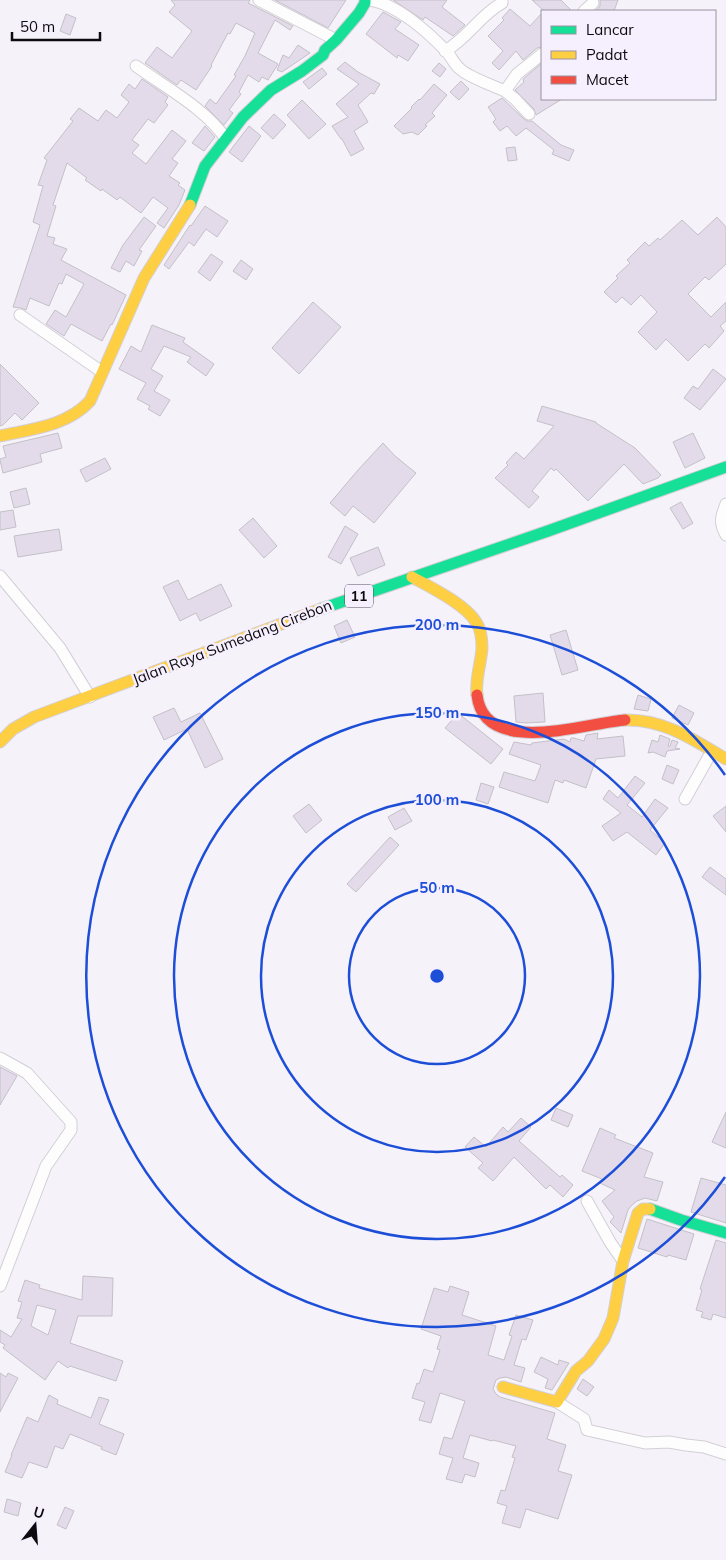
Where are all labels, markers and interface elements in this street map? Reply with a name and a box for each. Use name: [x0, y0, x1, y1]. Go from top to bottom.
scale bar: [12, 10, 100, 42]
legend: [541, 10, 716, 100]
text: 50 m: [20, 17, 55, 36]
text: Lancar: [586, 20, 634, 39]
text: Padat: [586, 45, 628, 64]
text: Macet: [586, 70, 629, 89]
road number: 11: [345, 584, 373, 608]
street label: Jalan Raya Sumedang Cirebon: [130, 595, 334, 689]
text: 200 m: [415, 615, 459, 634]
text: 150 m: [415, 703, 459, 722]
text: 100 m: [415, 790, 459, 809]
text: 50 m: [419, 878, 455, 897]
centre of rings: [428, 967, 446, 985]
north arrow: [10, 1500, 60, 1550]
text: U: [31, 1502, 46, 1523]

